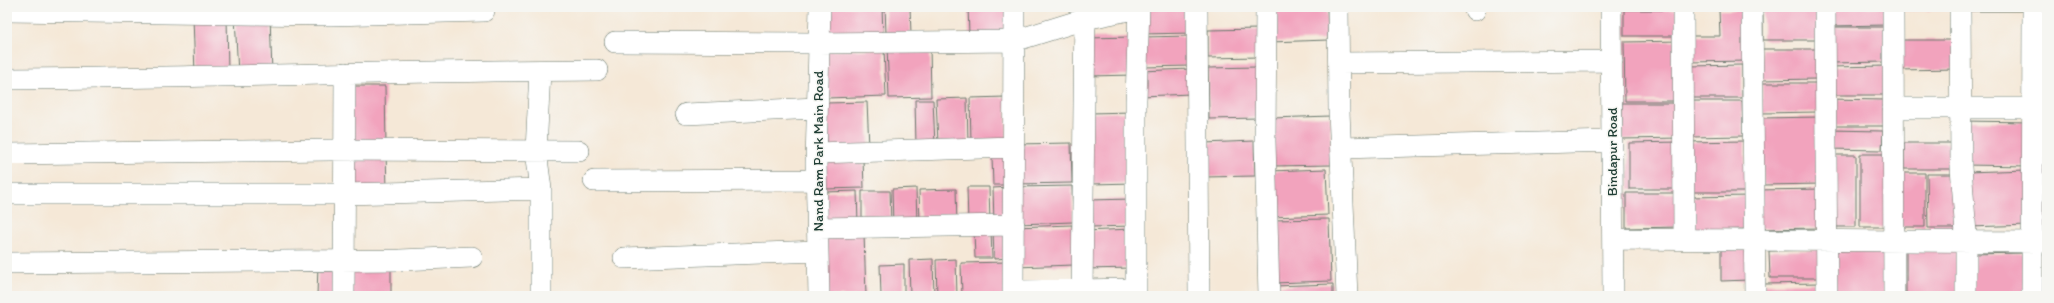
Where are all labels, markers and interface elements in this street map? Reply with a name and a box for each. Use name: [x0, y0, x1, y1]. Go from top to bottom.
street label: Nand Ram Park Main Road: [810, 70, 827, 231]
street label: Bindapur Road: [1604, 107, 1621, 196]

